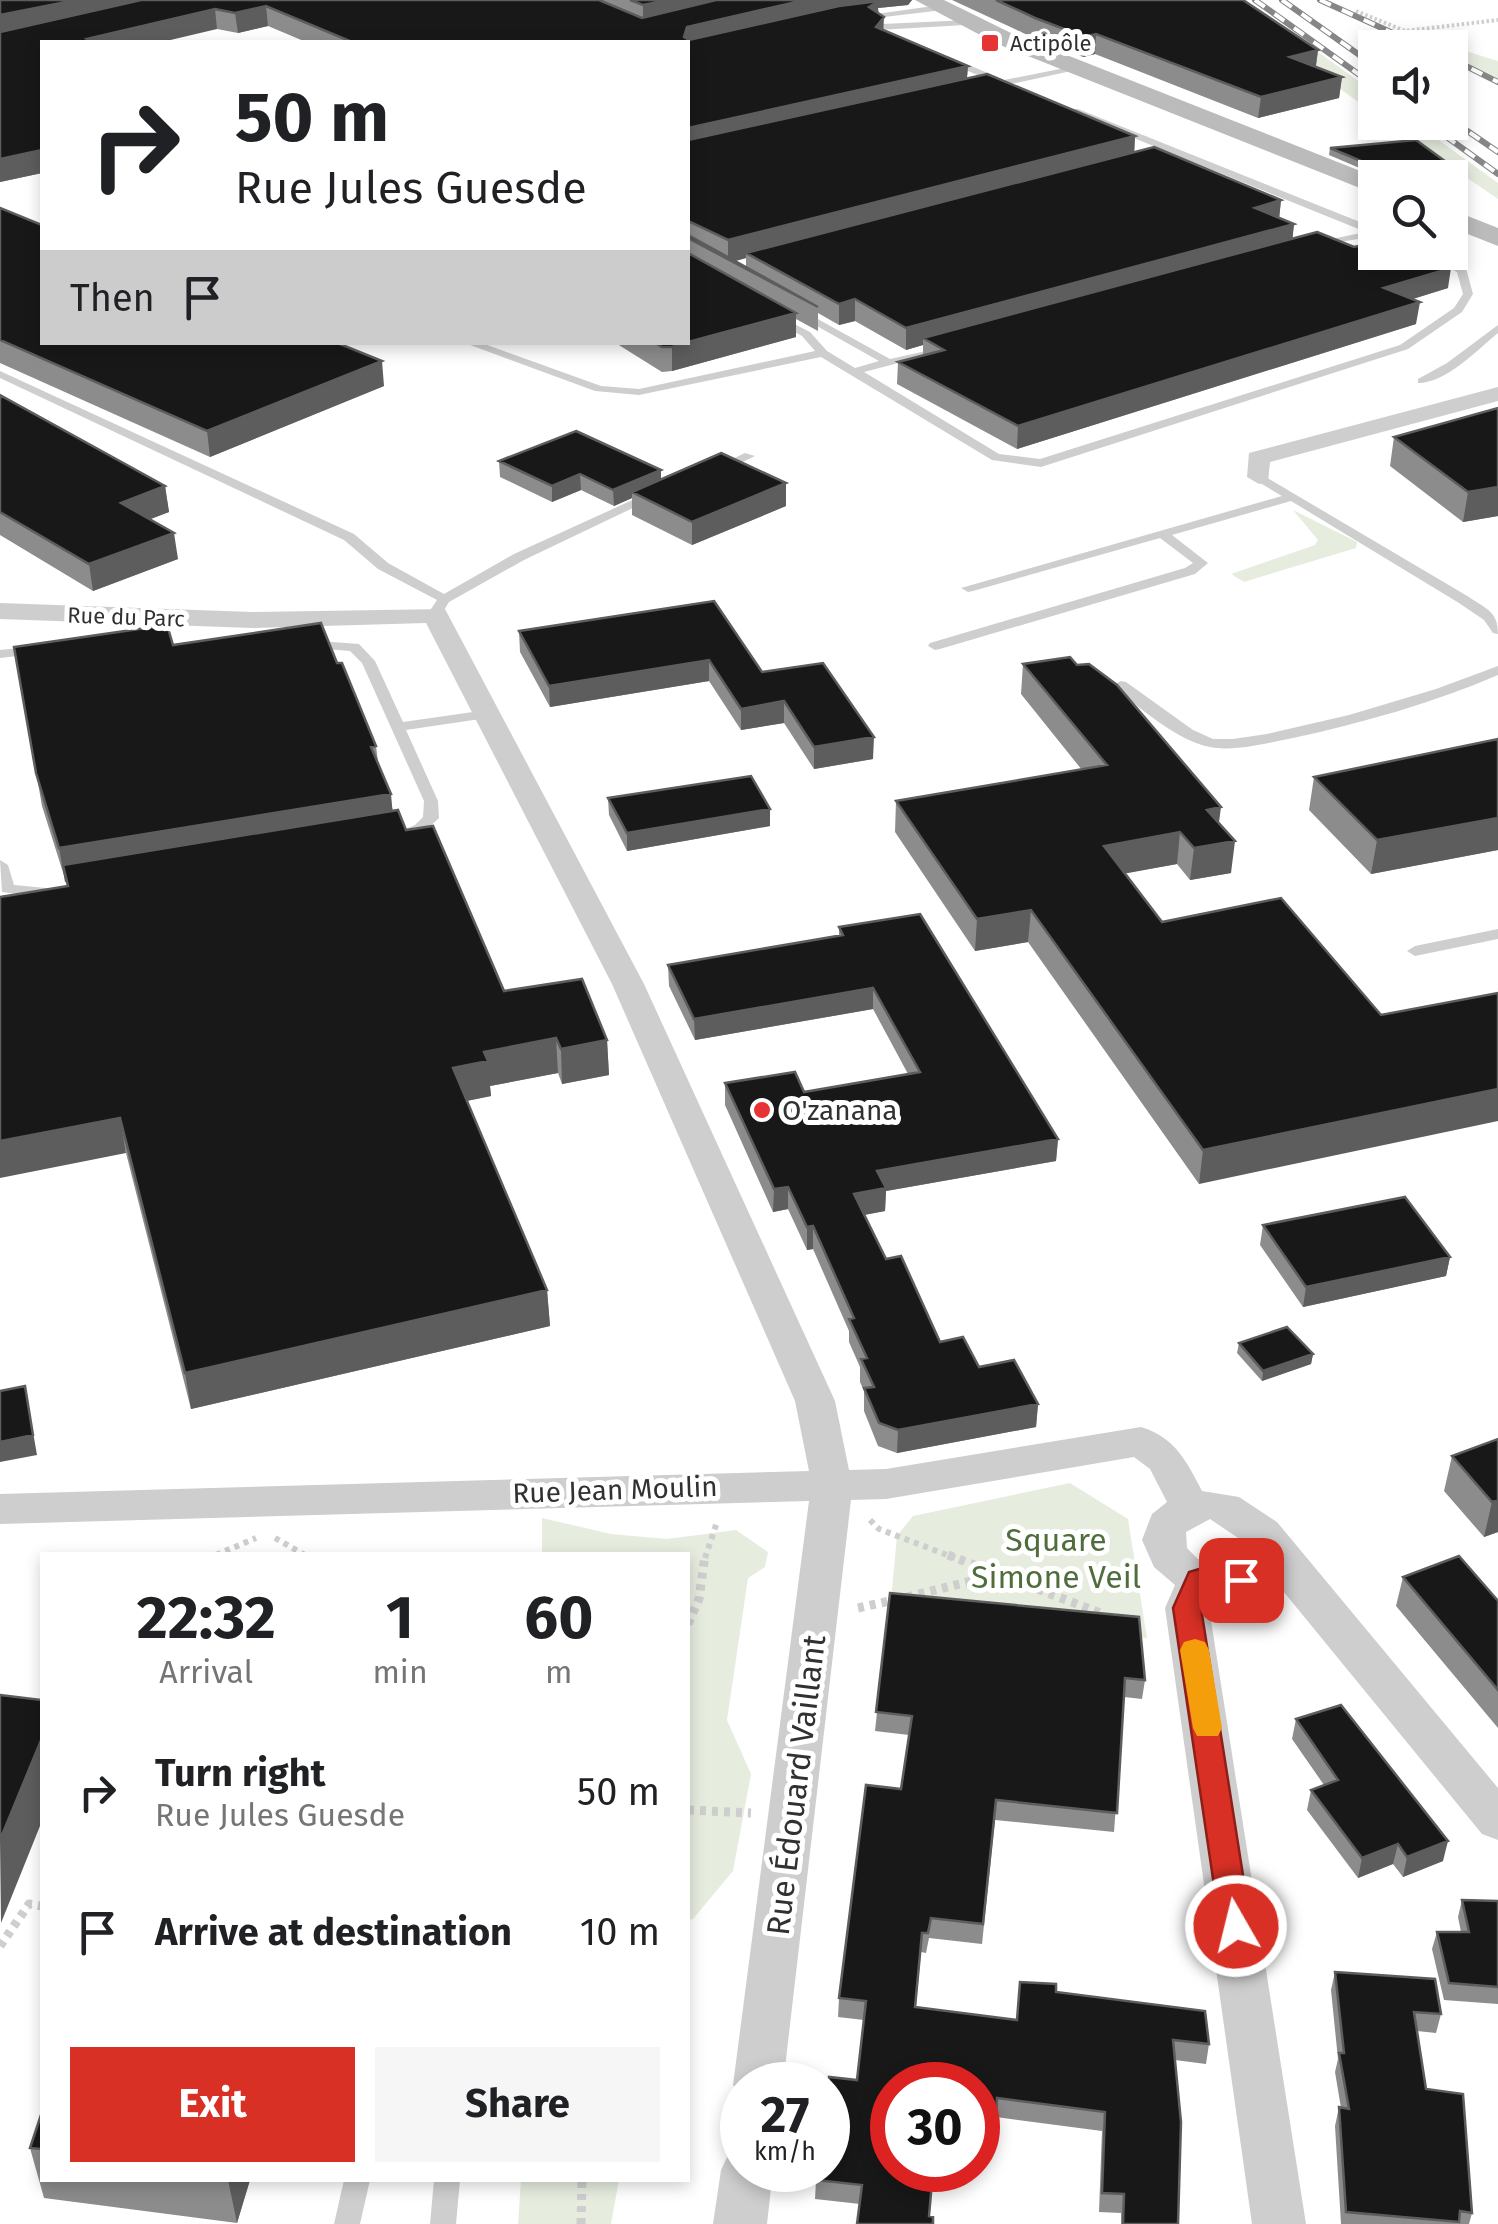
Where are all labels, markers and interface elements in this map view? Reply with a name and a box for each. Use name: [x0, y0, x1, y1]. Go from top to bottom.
place label: Actipôle: [1010, 30, 1092, 57]
map controls: [1358, 30, 1468, 270]
button: sound: [1358, 30, 1468, 140]
marker: Actipôle: [979, 32, 1001, 54]
text: 50 m: [235, 76, 389, 160]
icon: right: [70, 80, 200, 210]
button: search: [1358, 160, 1468, 270]
text: Rue Jules Guesde: [235, 161, 587, 215]
icon: arrive: [175, 270, 230, 325]
text: Then: [70, 275, 155, 321]
street label: Rue du Parc: [67, 601, 185, 633]
place label: O'zanana: [782, 1094, 898, 1127]
marker: O'zanana: [751, 1099, 773, 1121]
street label: Rue Jean Moulin: [512, 1470, 718, 1510]
park label: Square Simone Veil: [971, 1521, 1141, 1596]
pin: [1199, 1538, 1284, 1623]
icon: arrive: [1214, 1553, 1269, 1608]
text: 22:32: [137, 1582, 276, 1654]
text: 1: [386, 1582, 414, 1654]
text: 60: [524, 1582, 593, 1654]
street label: Rue Édouard Vaillant: [759, 1632, 833, 1937]
text: Arrival: [159, 1653, 253, 1691]
text: min: [372, 1653, 428, 1691]
text: m: [545, 1653, 573, 1691]
text: Turn right: [155, 1750, 325, 1796]
icon: right: [70, 1765, 125, 1820]
text: 50 m: [577, 1769, 660, 1815]
text: Rue Jules Guesde: [155, 1796, 405, 1834]
position arrow: [1184, 1874, 1288, 1978]
icon: arrive: [70, 1905, 125, 1960]
text: Arrive at destination: [155, 1909, 512, 1955]
text: 10 m: [580, 1909, 660, 1955]
button: Exit: [70, 2047, 355, 2162]
button: Share: [375, 2047, 660, 2162]
speed limit sign: 30: [870, 2062, 1000, 2192]
text: 27: [761, 2085, 809, 2145]
text: km/h: [754, 2137, 816, 2167]

